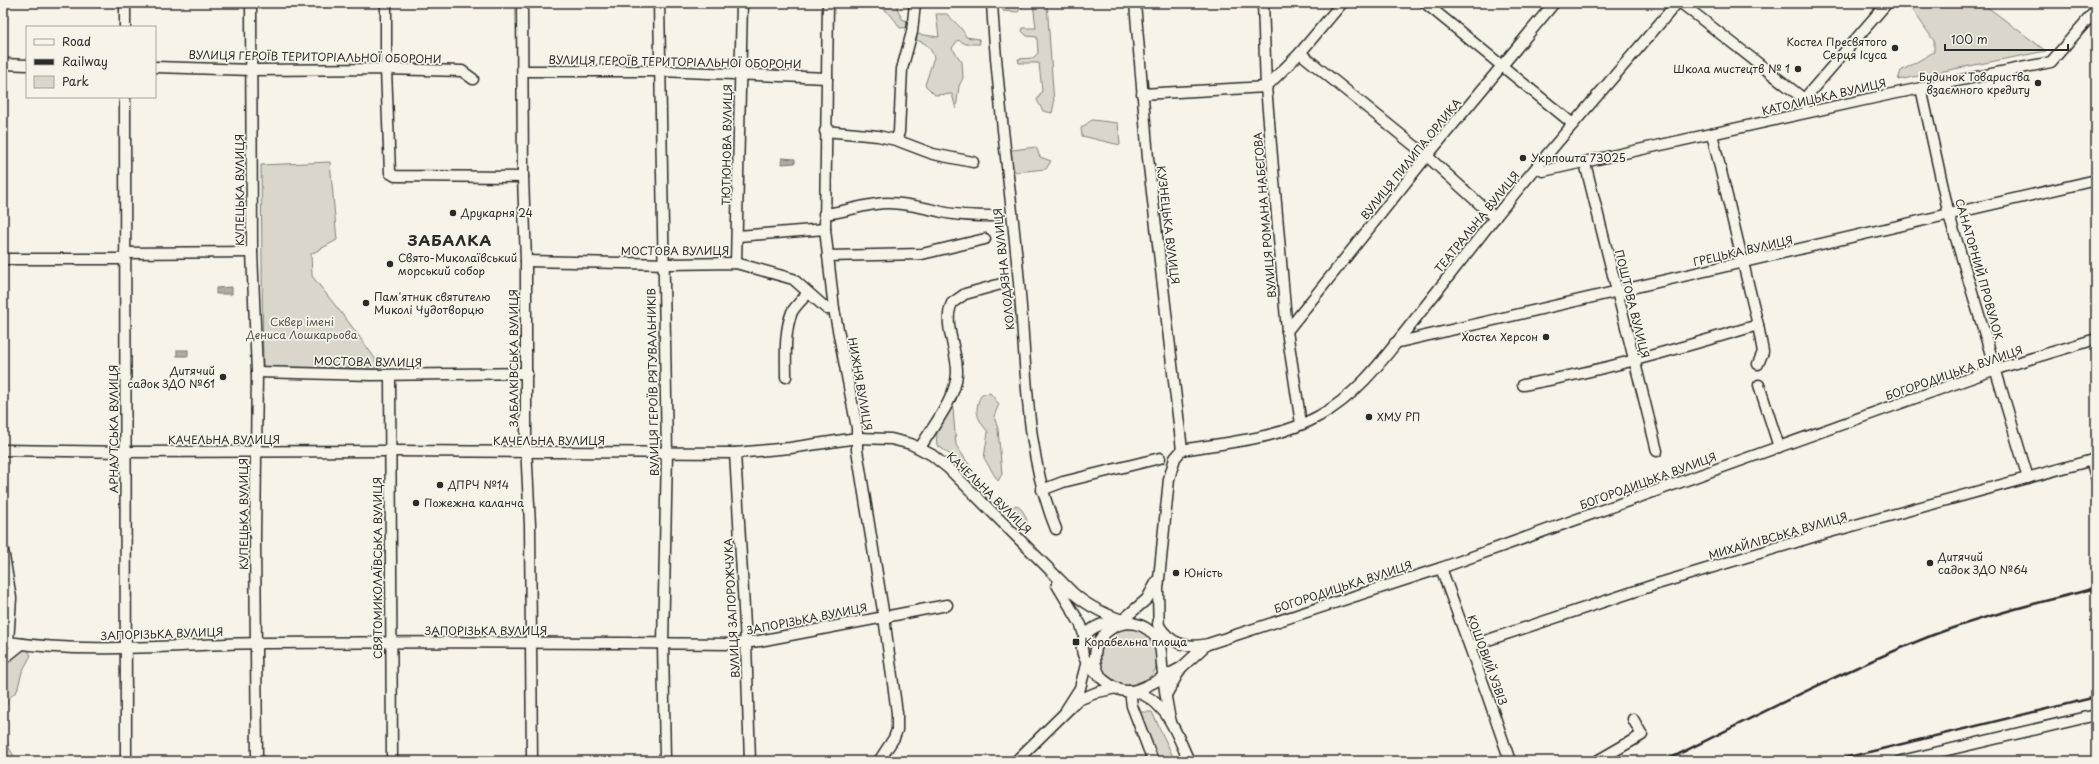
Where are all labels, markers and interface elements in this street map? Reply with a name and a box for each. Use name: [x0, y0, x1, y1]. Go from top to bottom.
legend: [26, 26, 156, 98]
scale bar: [1945, 26, 2068, 52]
text: 100 m: [1951, 30, 1988, 48]
text: Road: [62, 32, 91, 50]
place label: Костел Пресвятого Серця Ісуса: [1787, 33, 1887, 63]
marker: Костел Пресвятого Серця Ісуса: [1890, 43, 1900, 53]
street label: ВУЛИЦЯ ГЕРОЇВ ТЕРИТОРІАЛЬНОЇ ОБОРОНИ: [188, 46, 442, 67]
street label: ВУЛИЦЯ ГЕРОЇВ ТЕРИТОРІАЛЬНОЇ ОБОРОНИ: [548, 51, 802, 72]
text: Railway: [62, 52, 108, 70]
place label: Школа мистецтв № 1: [1673, 60, 1790, 77]
marker: Школа мистецтв № 1: [1793, 64, 1803, 74]
place label: Будинок Товариства взаємного кредиту: [1919, 68, 2030, 98]
text: Park: [62, 72, 89, 90]
street label: КАТОЛИЦЬКА ВУЛИЦЯ: [1760, 74, 1888, 119]
marker: Будинок Товариства взаємного кредиту: [2033, 78, 2043, 88]
street label: ТЮТЮНОВА ВУЛИЦЯ: [717, 84, 736, 206]
street label: ВУЛИЦЯ ПИЛИПА ОРЛИКА: [1356, 94, 1465, 223]
street label: ВУЛИЦЯ РОМАНА НАБЄГОВА: [1249, 131, 1280, 299]
street label: КУПЕЦЬКА ВУЛИЦЯ: [231, 134, 248, 246]
place label: Укрпошта 73025: [1531, 149, 1626, 166]
marker: Укрпошта 73025: [1518, 153, 1528, 163]
street label: КУЗНЕЦЬКА ВУЛИЦЯ: [1153, 165, 1184, 285]
street label: ТЕАТРАЛЬНА ВУЛИЦЯ: [1430, 167, 1523, 276]
street label: САНАТОРНИЙ ПРОВУЛОК: [1951, 196, 2008, 341]
place label: Друкарня 24: [460, 204, 533, 221]
street label: КОЛОДЯЗНА ВУЛИЦЯ: [989, 207, 1018, 331]
marker: Друкарня 24: [448, 208, 458, 218]
district label: ЗАБАЛКА: [407, 228, 492, 251]
street label: ГРЕЦЬКА ВУЛИЦЯ: [1691, 231, 1794, 270]
street label: МОСТОВА ВУЛИЦЯ: [621, 242, 729, 259]
street label: ПОШТОВА ВУЛИЦЯ: [1611, 248, 1654, 360]
place label: Свято-Миколаївський морський собор: [398, 249, 517, 279]
marker: Свято-Миколаївський морський собор: [385, 259, 395, 269]
place label: Пам'ятник святителю Миколі Чудотворцю: [374, 288, 490, 318]
street label: ВУЛИЦЯ ГЕРОЇВ РЯТУВАЛЬНИКІВ: [642, 288, 663, 476]
street label: ЗАБАЛКІВСЬКА ВУЛИЦЯ: [505, 289, 522, 427]
marker: Пам'ятник святителю Миколі Чудотворцю: [361, 298, 371, 308]
park label: Сквер імені Дениса Лошкарьова: [245, 313, 358, 343]
place label: Хостел Херсон: [1461, 328, 1538, 345]
marker: Хостел Херсон: [1541, 332, 1551, 342]
street label: НИЖНЯ ВУЛИЦЯ: [844, 336, 877, 432]
street label: БОГОРОДИЦЬКА ВУЛИЦЯ: [1883, 341, 2025, 404]
street label: МОСТОВА ВУЛИЦЯ: [314, 352, 422, 371]
place label: Дитячий садок ЗДО №61: [128, 362, 215, 392]
street label: АРНАУТСЬКА ВУЛИЦЯ: [105, 365, 122, 493]
marker: Дитячий садок ЗДО №61: [218, 372, 228, 382]
place label: ХМУ РП: [1377, 408, 1420, 425]
marker: ХМУ РП: [1364, 412, 1374, 422]
street label: КАЧЕЛЬНА ВУЛИЦЯ: [168, 431, 280, 448]
street label: КАЧЕЛЬНА ВУЛИЦЯ: [493, 432, 605, 449]
street label: КАЧЕЛЬНА ВУЛИЦЯ: [943, 448, 1036, 538]
street label: БОГОРОДИЦЬКА ВУЛИЦЯ: [1577, 448, 1719, 513]
street label: КУПЕЦЬКА ВУЛИЦЯ: [235, 458, 252, 570]
place label: ДПРЧ №14: [447, 476, 509, 493]
street label: СВЯТОМИКОЛАЇВСЬКА ВУЛИЦЯ: [369, 477, 386, 659]
marker: ДПРЧ №14: [435, 480, 445, 490]
place label: Пожежна каланча: [424, 494, 524, 511]
marker: Пожежна каланча: [411, 498, 421, 508]
street label: МИХАЙЛІВСЬКА ВУЛИЦЯ: [1706, 508, 1849, 564]
street label: ВУЛИЦЯ ЗАПОРОЖЧУКА: [719, 537, 744, 679]
place label: Дитячий садок ЗДО №64: [1937, 548, 2028, 578]
street label: БОГОРОДИЦЬКА ВУЛИЦЯ: [1271, 556, 1414, 617]
marker: Дитячий садок ЗДО №64: [1925, 558, 1935, 568]
place label: Юність: [1184, 564, 1223, 581]
marker: Юність: [1171, 568, 1181, 578]
street label: ЗАПОРІЗЬКА ВУЛИЦЯ: [745, 598, 869, 639]
street label: КОШОВИЙ УЗВІЗ: [1463, 612, 1512, 707]
street label: ЗАПОРІЗЬКА ВУЛИЦЯ: [425, 622, 547, 639]
street label: ЗАПОРІЗЬКА ВУЛИЦЯ: [100, 623, 224, 644]
place label: Корабельна площа: [1084, 633, 1187, 650]
marker: Корабельна площа: [1071, 637, 1081, 647]

